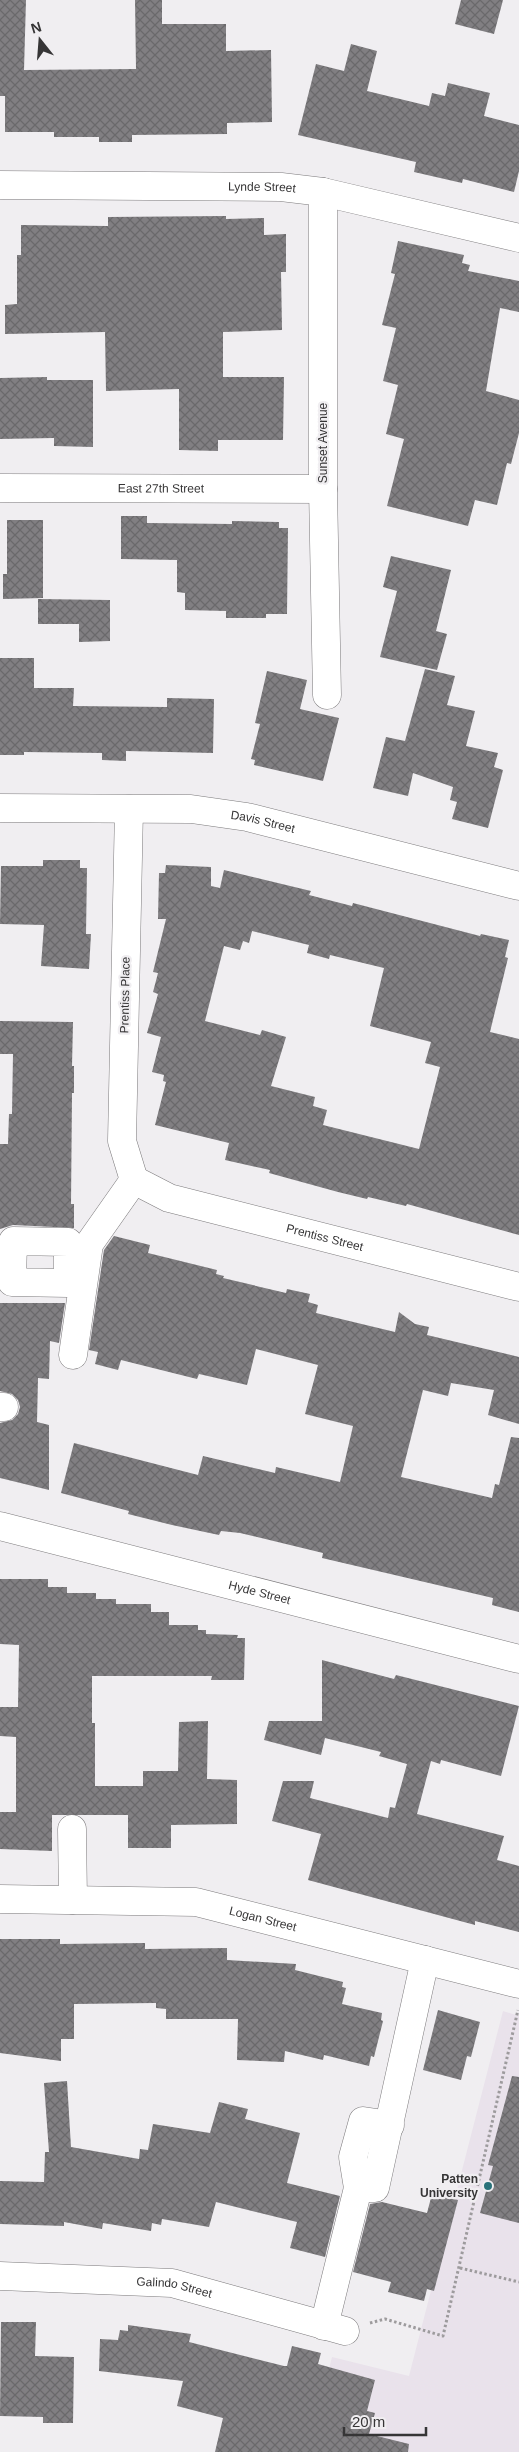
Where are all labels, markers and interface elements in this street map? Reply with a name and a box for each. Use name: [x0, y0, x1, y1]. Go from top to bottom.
north arrow: [15, 15, 65, 65]
text: N: [29, 18, 43, 37]
street label: Lynde Street: [228, 180, 297, 196]
street label: Sunset Avenue: [316, 402, 330, 483]
street label: East 27th Street: [118, 481, 205, 496]
street label: Davis Street: [230, 808, 297, 836]
street label: Prentiss Place: [117, 956, 133, 1033]
street label: Prentiss Street: [285, 1221, 365, 1254]
street label: Hyde Street: [227, 1578, 293, 1607]
street label: Logan Street: [228, 1904, 299, 1934]
place label: Patten University: [420, 2172, 478, 2200]
marker: Patten University: [482, 2180, 494, 2192]
street label: Galindo Street: [136, 2275, 214, 2301]
scale bar: [344, 2404, 426, 2436]
text: 20 m: [352, 2413, 385, 2430]

